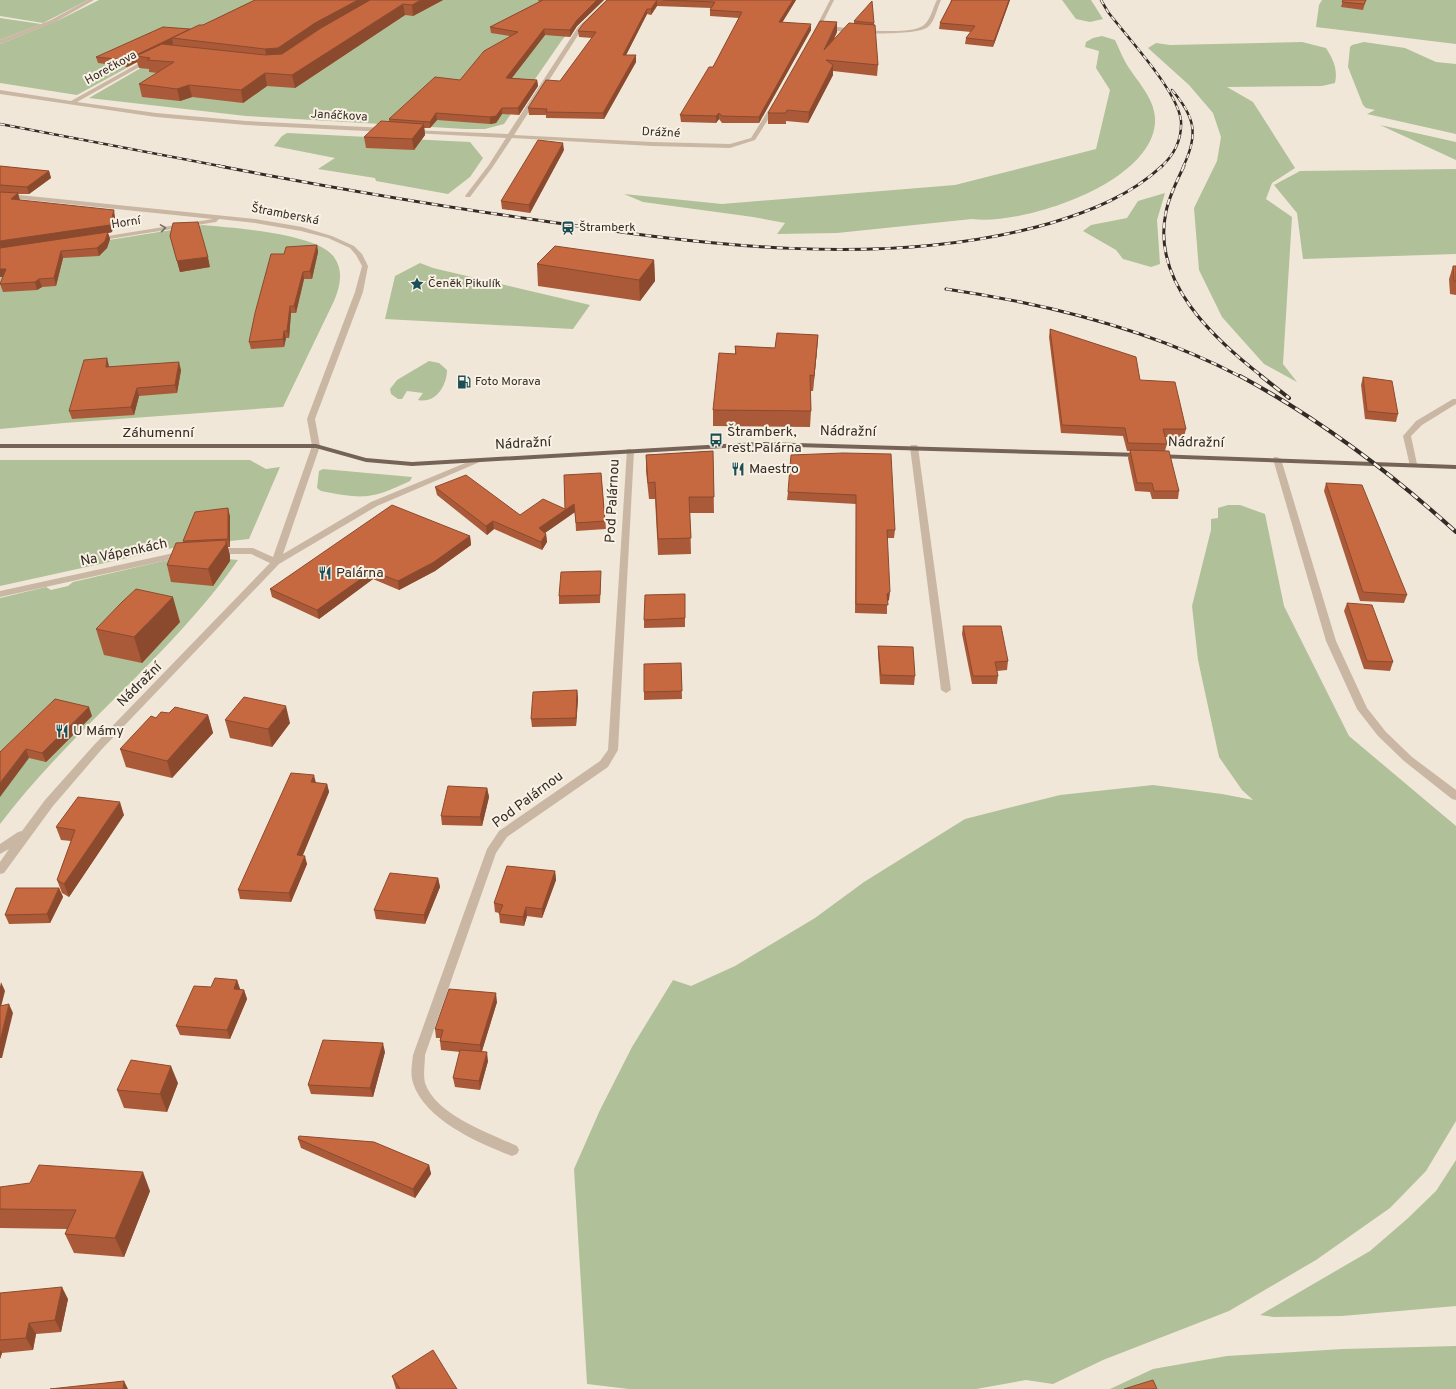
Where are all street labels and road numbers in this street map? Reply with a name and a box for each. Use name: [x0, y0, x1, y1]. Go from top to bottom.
street label: Horečkova: [82, 47, 140, 89]
street label: Janáčkova: [310, 107, 368, 125]
street label: Drážné: [641, 124, 681, 142]
street label: Štramberská: [250, 201, 320, 229]
street label: Horní: [110, 213, 143, 233]
street label: Nádražní: [820, 423, 878, 441]
street label: Záhumenní: [122, 425, 195, 442]
street label: Nádražní: [494, 434, 553, 454]
street label: Nádražní: [1168, 434, 1226, 452]
street label: Pod Palárnou: [602, 459, 624, 543]
street label: Na Vápenkách: [79, 535, 169, 571]
street label: Nádražní: [114, 658, 167, 711]
street label: Pod Palárnou: [489, 768, 567, 832]

